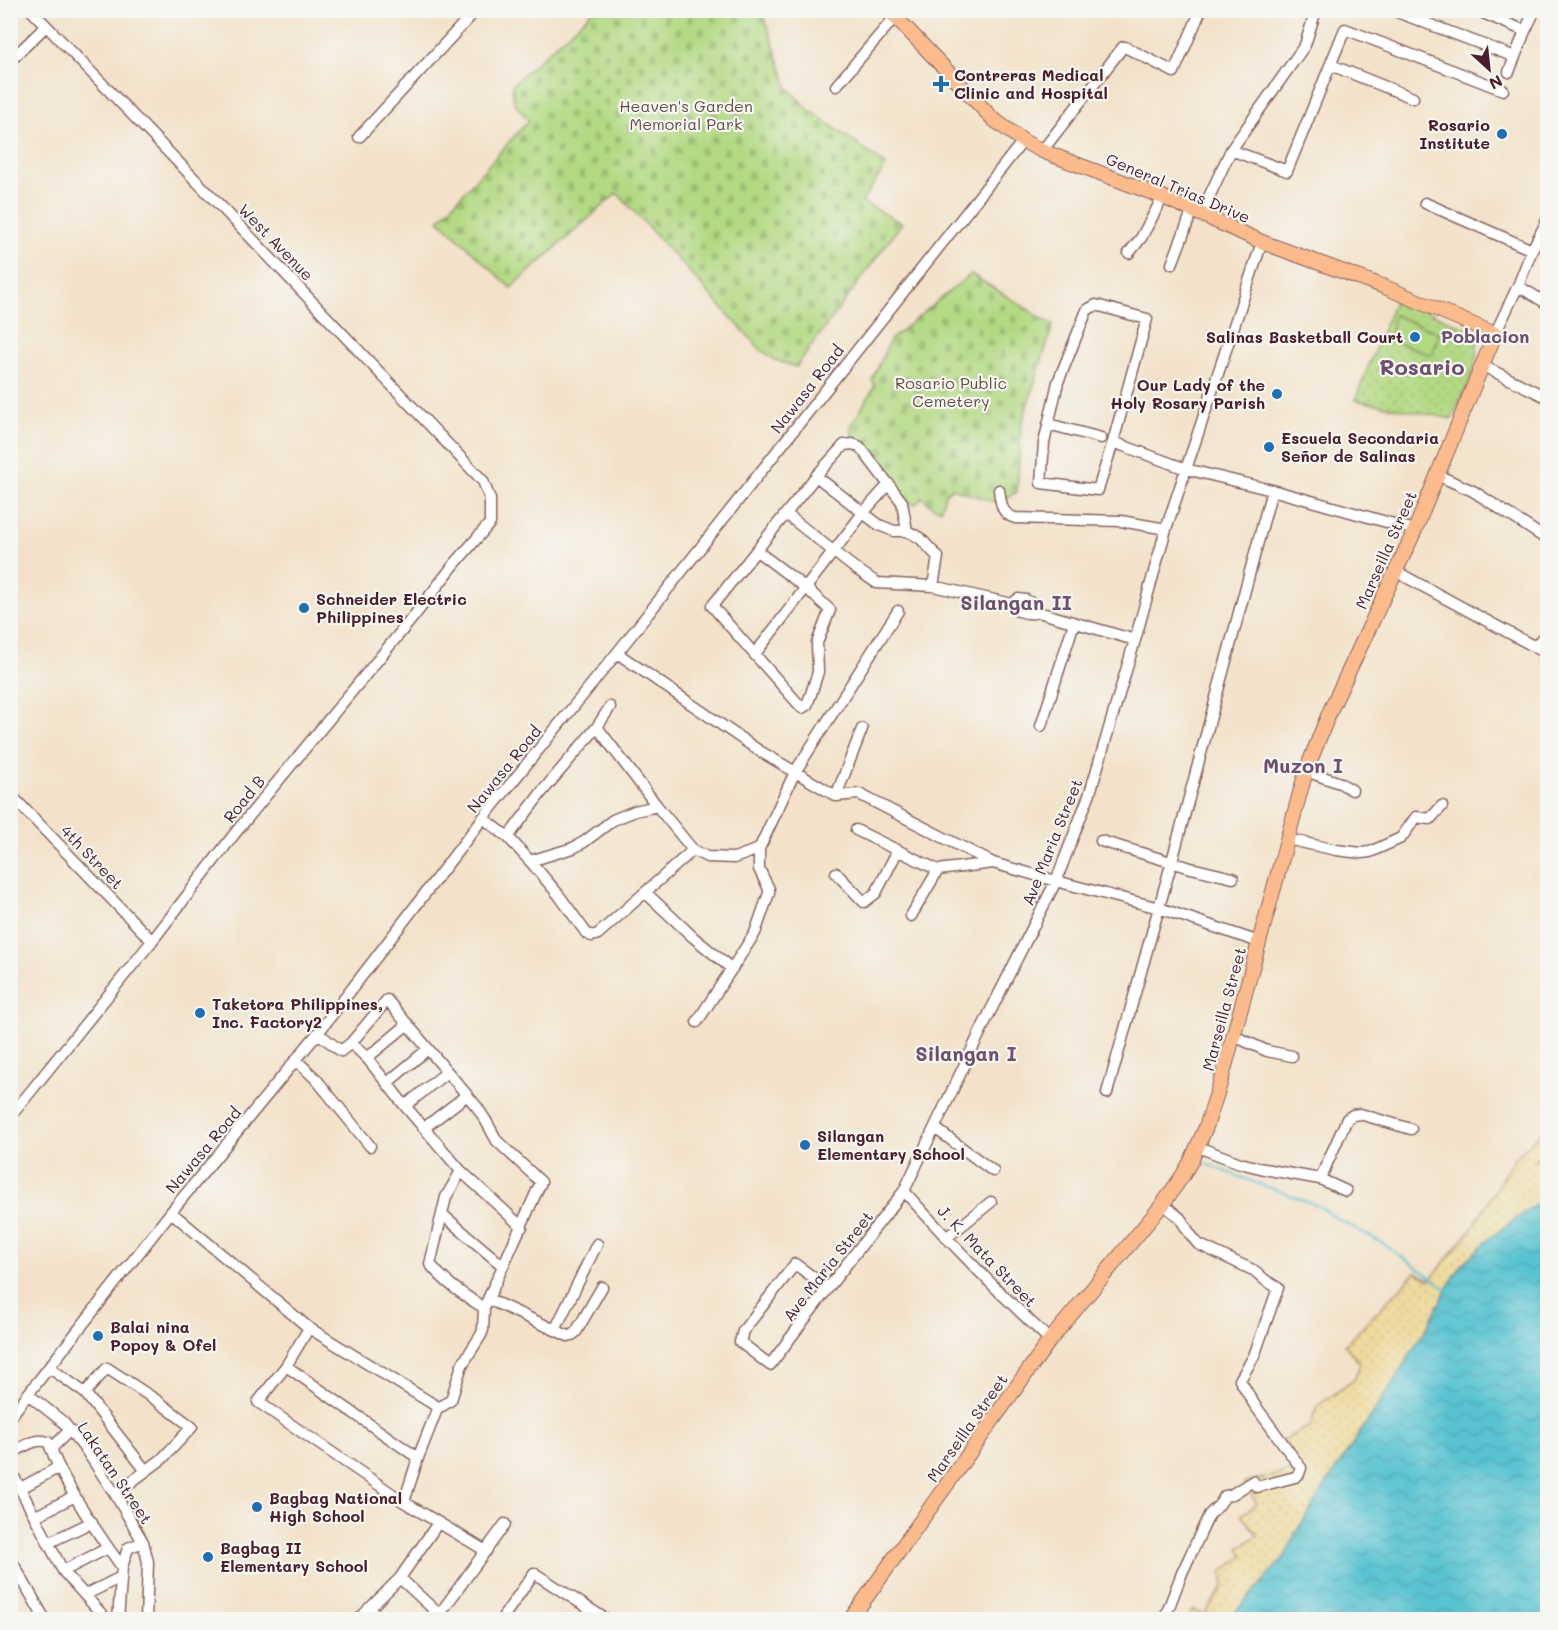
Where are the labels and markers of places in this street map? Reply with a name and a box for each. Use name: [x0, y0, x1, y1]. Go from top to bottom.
place label: Contreras Medical Clinic and Hospital: [954, 64, 1108, 103]
marker: Contreras Medical Clinic and Hospital: [932, 75, 950, 93]
place label: Rosario Institute: [1419, 114, 1490, 153]
marker: Rosario Institute: [1495, 127, 1509, 141]
place label: Salinas Basketball Court: [1206, 326, 1403, 347]
marker: Salinas Basketball Court: [1408, 330, 1422, 344]
place label: Our Lady of the Holy Rosary Parish: [1110, 374, 1265, 413]
marker: Our Lady of the Holy Rosary Parish: [1270, 387, 1284, 401]
place label: Escuela Secondaria Señor de Salinas: [1281, 427, 1439, 466]
marker: Escuela Secondaria Señor de Salinas: [1262, 440, 1276, 454]
place label: Schneider Electric Philippines: [316, 588, 467, 627]
marker: Schneider Electric Philippines: [297, 601, 311, 615]
place label: Taketora Philippines, Inc. Factory2: [212, 993, 383, 1032]
marker: Taketora Philippines, Inc. Factory2: [193, 1006, 207, 1020]
place label: Silangan Elementary School: [817, 1125, 965, 1164]
marker: Silangan Elementary School: [798, 1138, 812, 1152]
place label: Balai nina Popoy & Ofel: [110, 1316, 216, 1355]
marker: Balai nina Popoy & Ofel: [91, 1329, 105, 1343]
place label: Bagbag National High School: [269, 1487, 402, 1526]
marker: Bagbag National High School: [250, 1500, 264, 1514]
place label: Bagbag II Elementary School: [220, 1537, 368, 1576]
marker: Bagbag II Elementary School: [201, 1550, 215, 1564]

